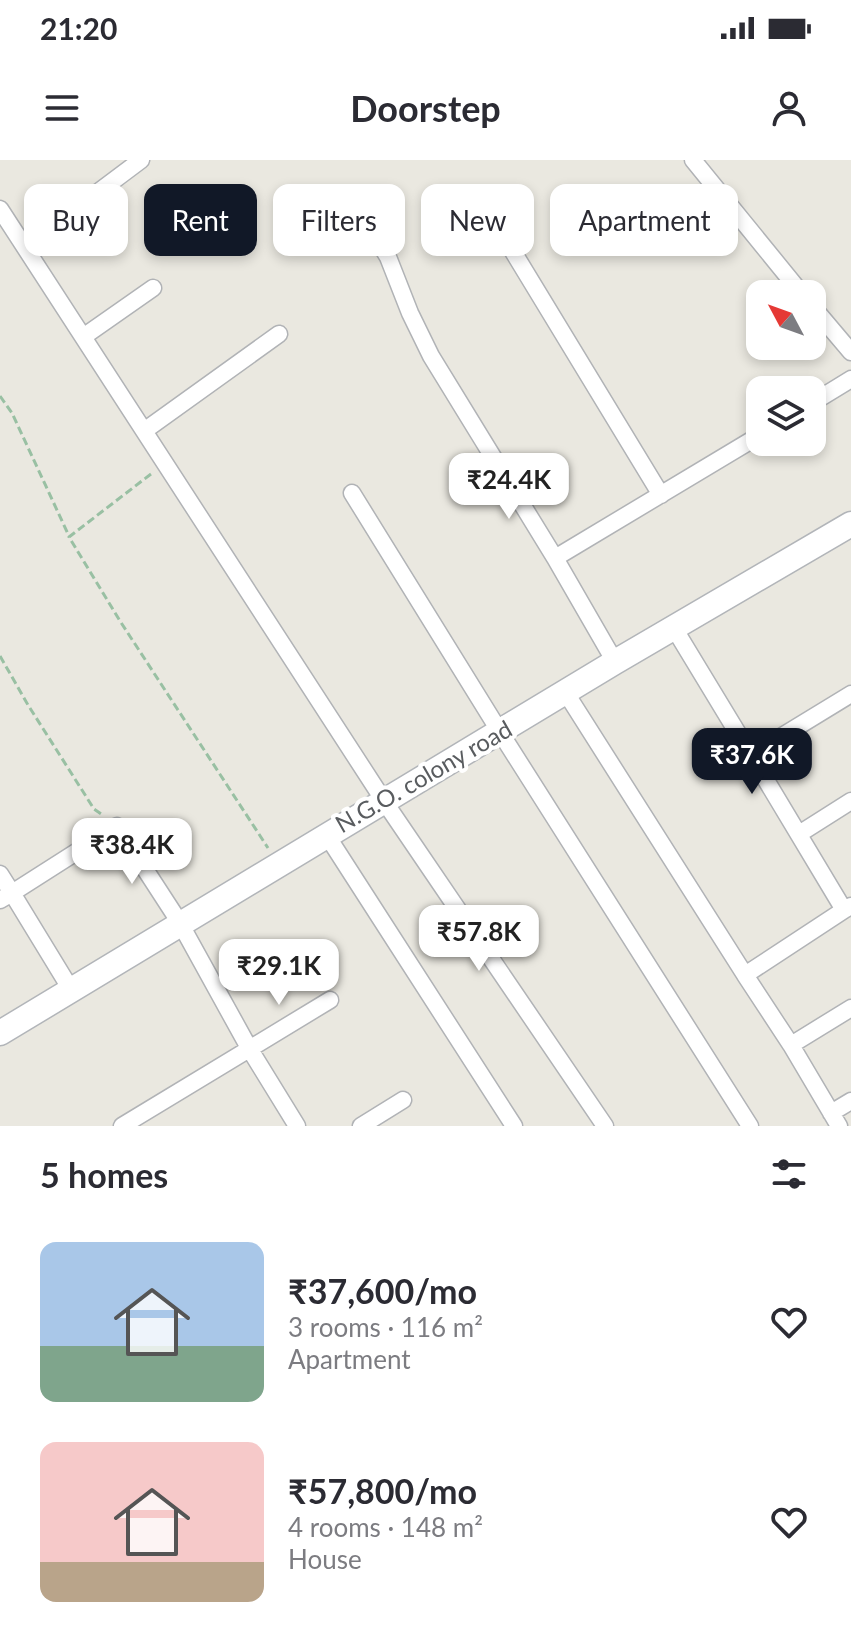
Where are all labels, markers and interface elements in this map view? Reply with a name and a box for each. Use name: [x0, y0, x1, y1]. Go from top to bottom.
text: 21:20: [40, 10, 117, 46]
icon: menu: [40, 86, 84, 130]
text: Doorstep: [350, 86, 501, 130]
icon: person: [767, 86, 811, 130]
chip: Buy: [24, 184, 128, 256]
chip: Rent: [144, 184, 257, 256]
chip: Filters: [273, 184, 405, 256]
chip: New: [421, 184, 534, 256]
chip: Apartment: [550, 184, 738, 256]
north arrow: [746, 280, 826, 360]
map controls: [746, 280, 826, 456]
button: layers: [746, 376, 826, 456]
pin: ₹24.4K: [444, 453, 574, 521]
text: ₹24.4K: [467, 463, 551, 495]
street label: N.G.O. colony road: [330, 713, 517, 838]
pin: ₹37.6K: [687, 728, 817, 796]
text: ₹37.6K: [710, 738, 794, 770]
pin: ₹38.4K: [67, 818, 197, 886]
text: ₹38.4K: [90, 828, 174, 860]
pin: ₹57.8K: [414, 905, 544, 973]
text: ₹57.8K: [437, 915, 521, 947]
pin: ₹29.1K: [214, 939, 344, 1007]
text: ₹29.1K: [237, 949, 321, 981]
icon: filters: [767, 1152, 811, 1196]
text: 5 homes: [40, 1154, 168, 1195]
text: ₹37,600/mo: [288, 1270, 477, 1311]
icon: home: [104, 1274, 200, 1370]
icon: heart: [767, 1300, 811, 1344]
text: 3 rooms · 116 m²: [288, 1311, 483, 1343]
text: Apartment: [288, 1343, 411, 1375]
text: ₹57,800/mo: [288, 1470, 477, 1511]
icon: home: [104, 1474, 200, 1570]
icon: heart: [767, 1500, 811, 1544]
text: 4 rooms · 148 m²: [288, 1511, 483, 1543]
text: House: [288, 1543, 362, 1575]

